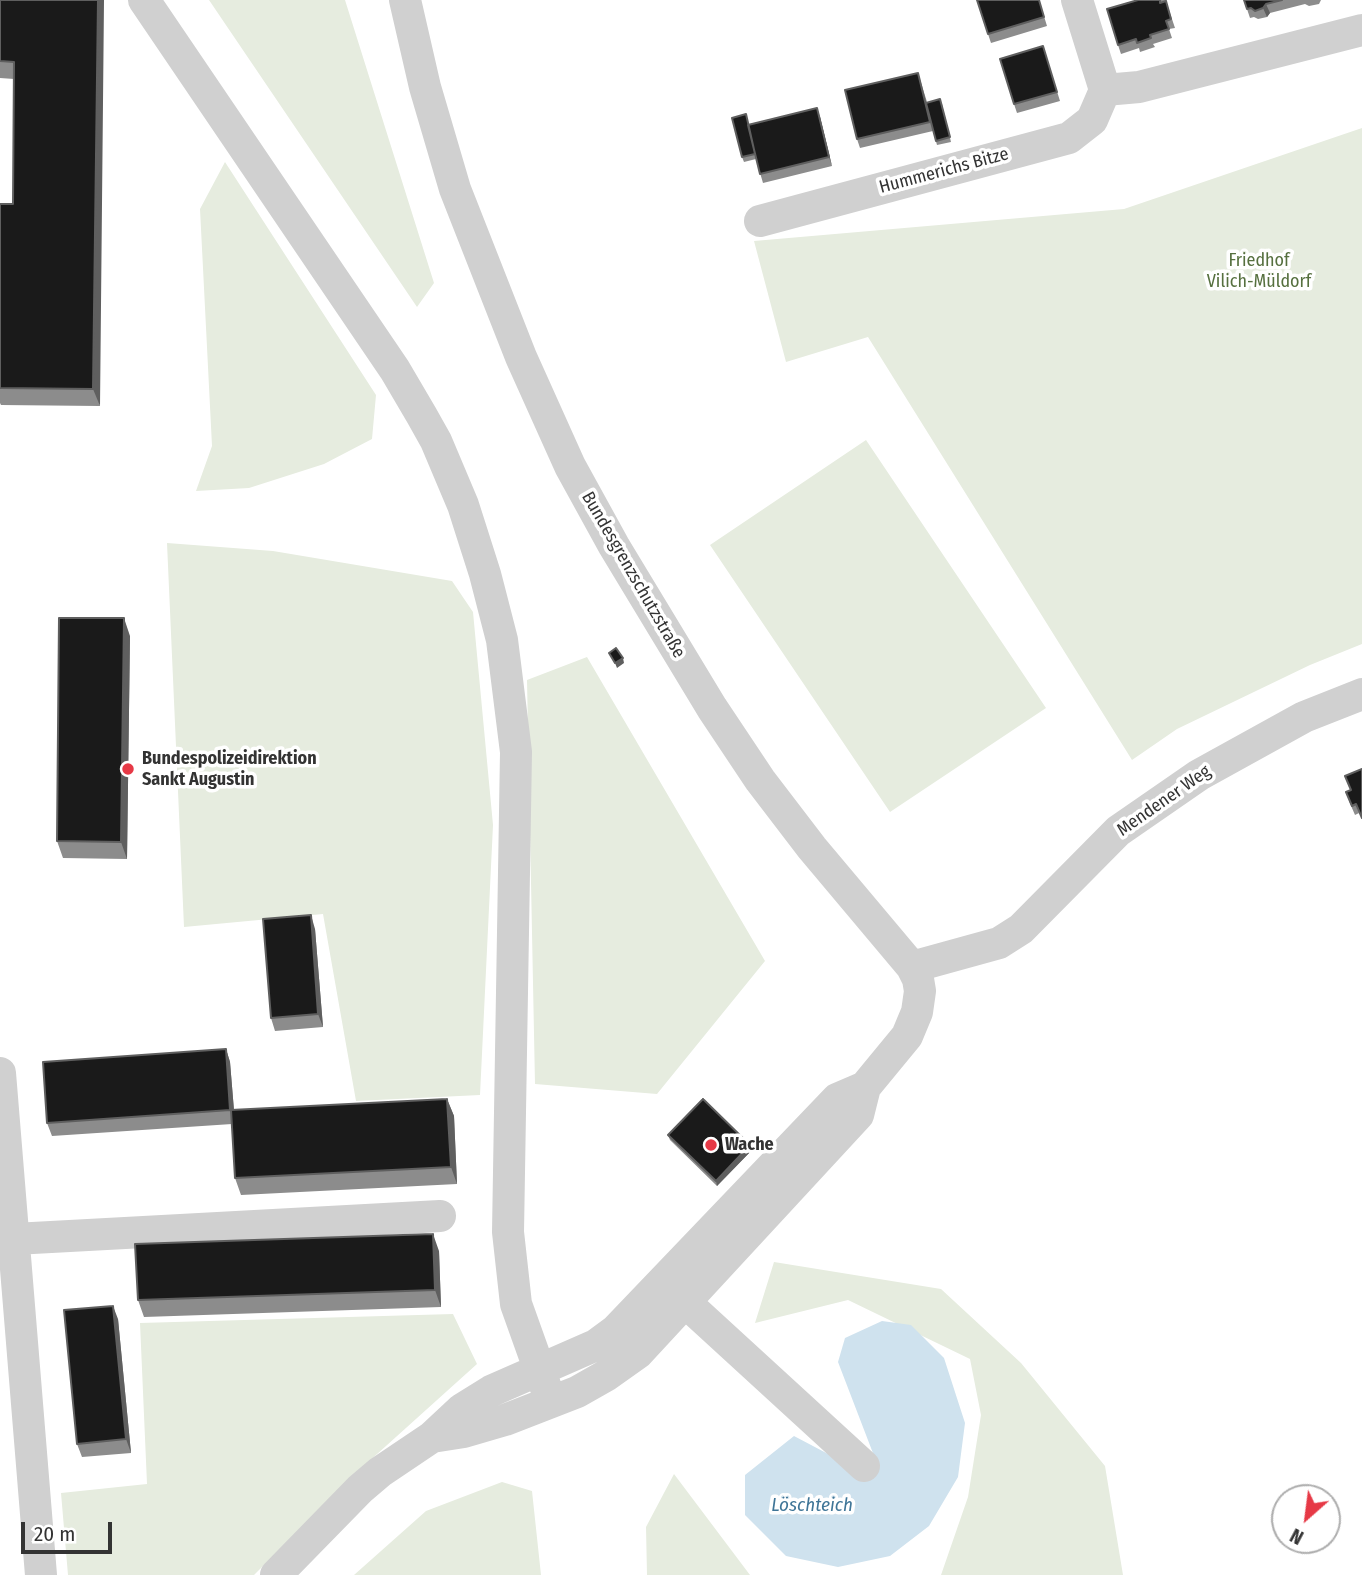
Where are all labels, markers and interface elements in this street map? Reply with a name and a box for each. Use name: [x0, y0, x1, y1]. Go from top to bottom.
street label: Hummerichs Bitze: [877, 143, 1011, 199]
park label: Friedhof Vilich-Müldorf: [1207, 250, 1311, 292]
street label: Bundesgrenzschutzstraße: [577, 488, 689, 662]
place label: Bundespolizeidirektion Sankt Augustin: [142, 748, 317, 790]
marker: Bundespolizeidirektion Sankt Augustin: [120, 761, 136, 777]
street label: Mendener Weg: [1113, 761, 1215, 841]
place label: Wache: [725, 1134, 774, 1156]
marker: Wache: [703, 1137, 719, 1153]
north arrow: [1271, 1484, 1341, 1554]
water label: Löschteich: [771, 1495, 853, 1517]
scale bar: [24, 1508, 116, 1552]
text: 20 m: [34, 1521, 75, 1547]
text: N: [1286, 1523, 1307, 1549]

